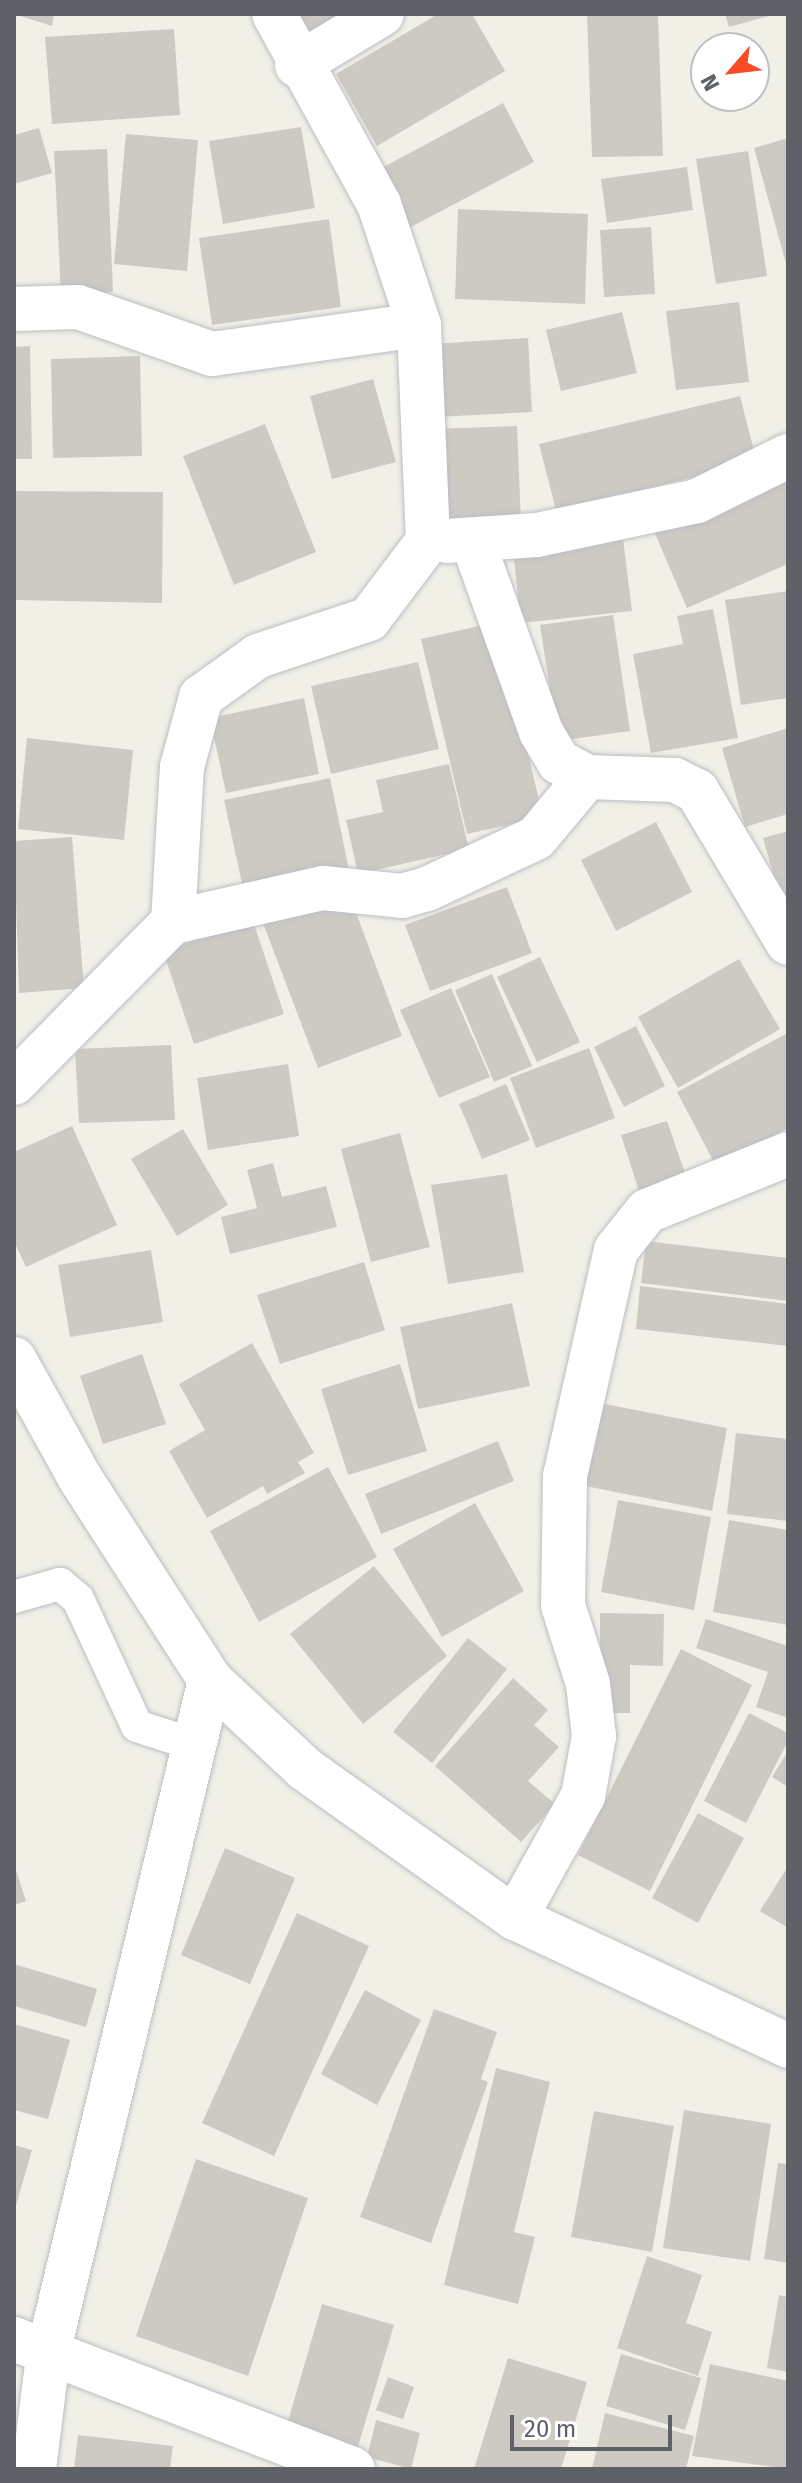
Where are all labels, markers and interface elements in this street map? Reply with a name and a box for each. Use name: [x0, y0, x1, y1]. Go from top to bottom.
north arrow: [690, 32, 770, 112]
text: N: [695, 70, 725, 95]
scale bar: [514, 2399, 676, 2449]
text: 20 m: [524, 2415, 576, 2443]

